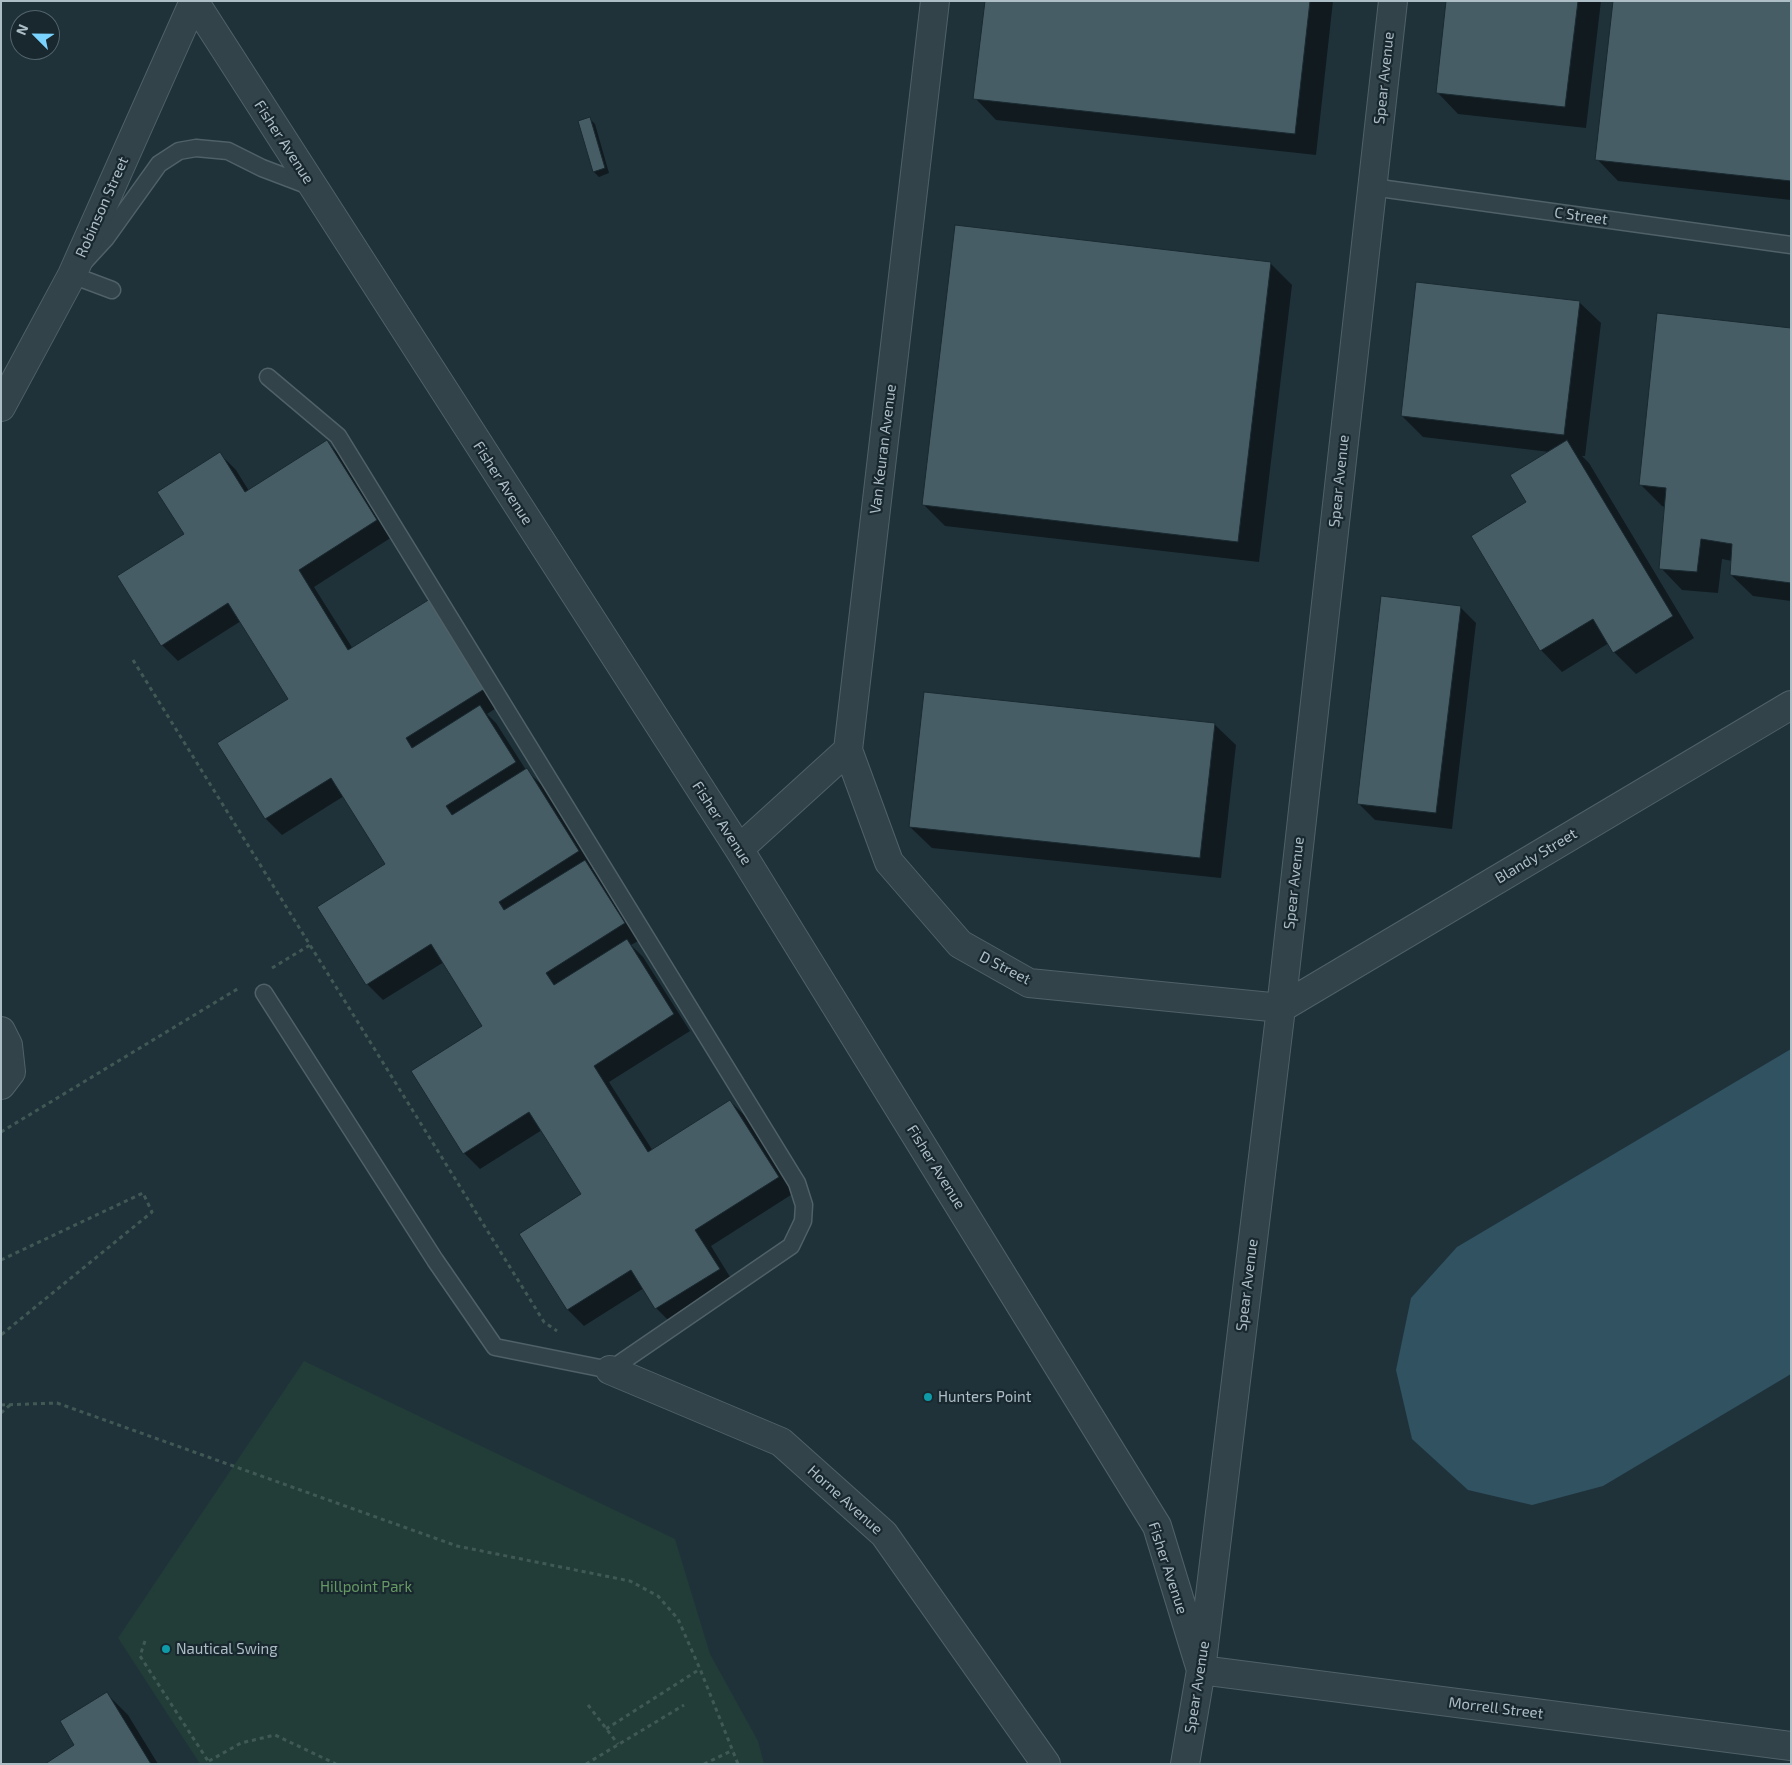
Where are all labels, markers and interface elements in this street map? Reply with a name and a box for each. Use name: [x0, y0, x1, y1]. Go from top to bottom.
north arrow: [10, 10, 60, 60]
text: N: [12, 21, 31, 37]
street label: Spear Avenue: [1370, 31, 1398, 125]
street label: Fisher Avenue: [250, 97, 318, 187]
street label: Robinson Street: [72, 154, 132, 260]
street label: C Street: [1553, 203, 1609, 229]
street label: Van Keuran Avenue: [866, 383, 900, 515]
street label: Spear Avenue: [1325, 434, 1353, 528]
street label: Fisher Avenue: [469, 438, 537, 528]
street label: Fisher Avenue: [688, 778, 756, 868]
street label: Blandy Street: [1492, 825, 1580, 887]
street label: Spear Avenue: [1280, 836, 1308, 930]
street label: D Street: [976, 947, 1034, 989]
street label: Fisher Avenue: [903, 1122, 969, 1212]
street label: Spear Avenue: [1232, 1238, 1262, 1332]
place label: Hunters Point: [938, 1388, 1031, 1406]
marker: Hunters Point: [922, 1391, 934, 1403]
street label: Horne Avenue: [804, 1462, 886, 1538]
street label: Fisher Avenue: [1145, 1520, 1191, 1616]
park label: Hillpoint Park: [320, 1578, 412, 1596]
place label: Nautical Swing: [176, 1640, 278, 1658]
street label: Spear Avenue: [1181, 1640, 1213, 1734]
marker: Nautical Swing: [160, 1643, 172, 1655]
street label: Morrell Street: [1448, 1693, 1544, 1723]

